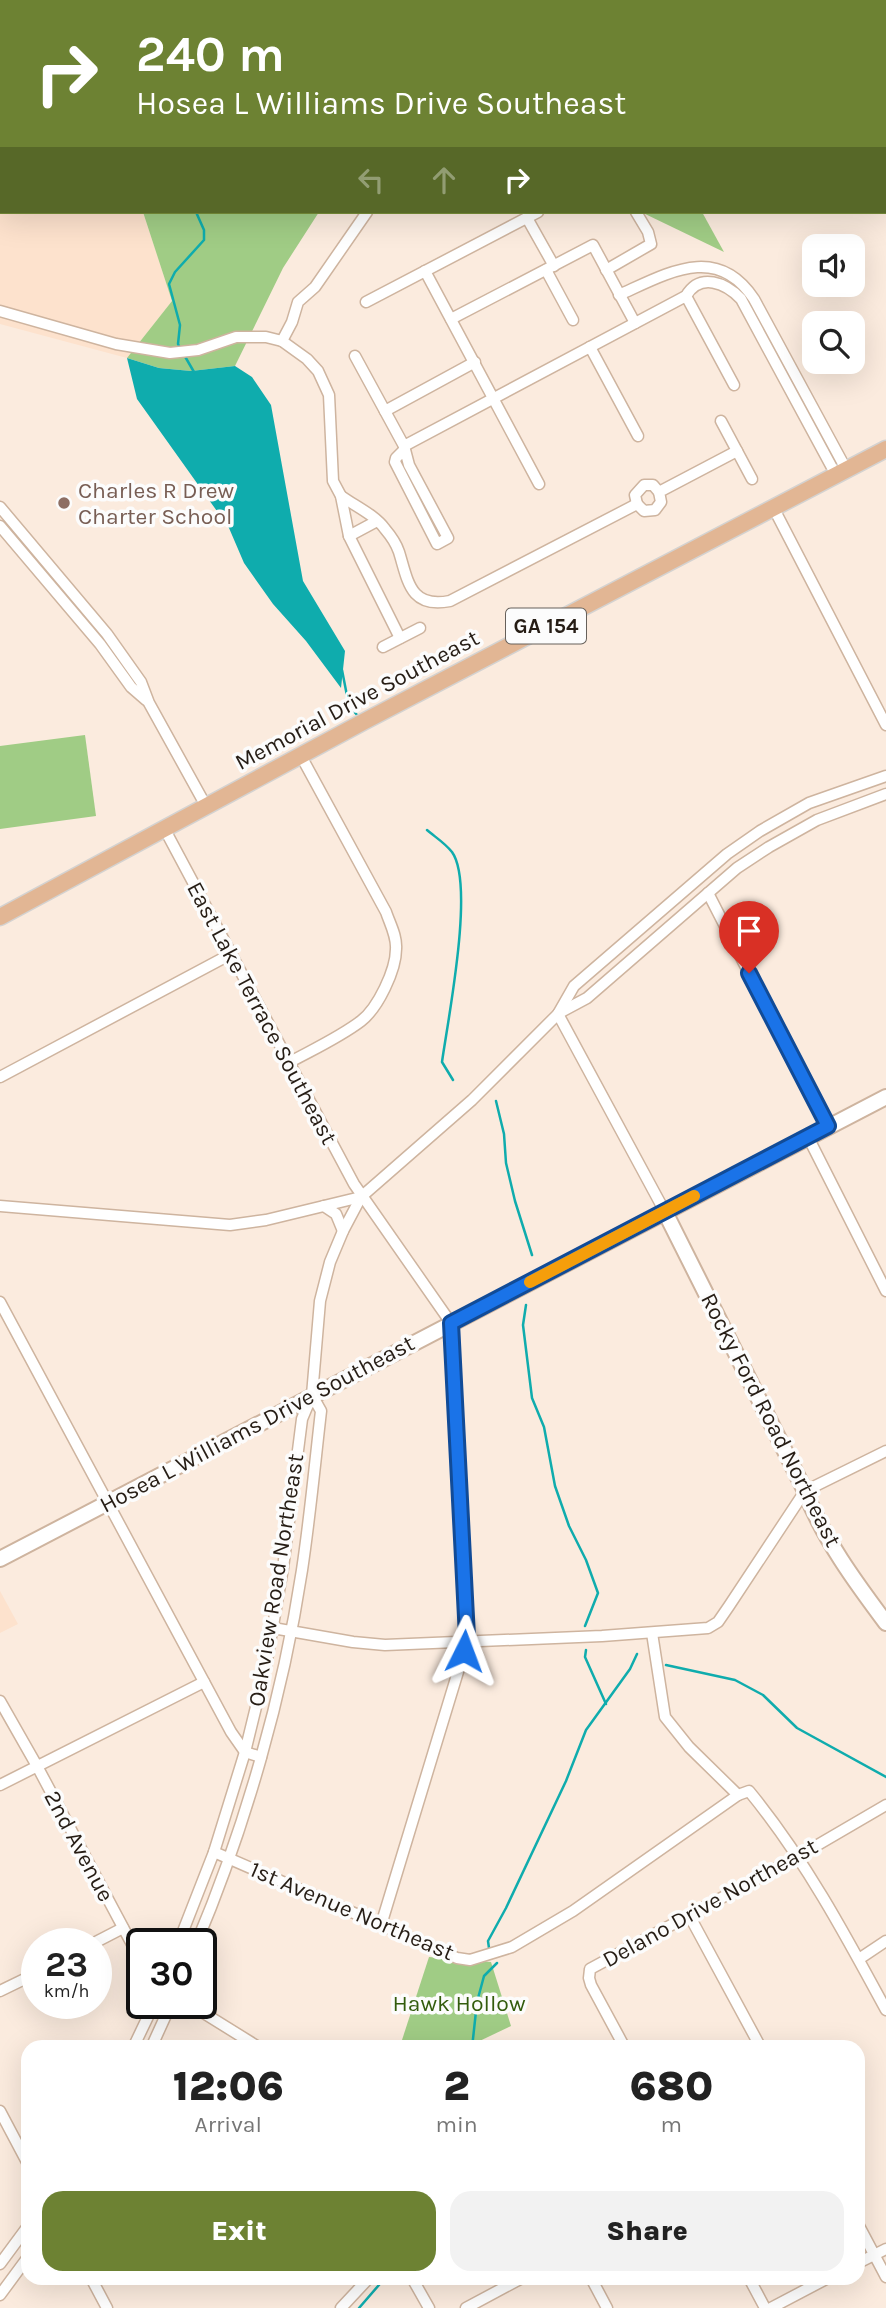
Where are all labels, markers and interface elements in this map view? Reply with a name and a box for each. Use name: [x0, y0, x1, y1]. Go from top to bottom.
text: 240 m: [136, 26, 285, 83]
icon: right: [21, 28, 112, 119]
text: Hosea L Williams Drive Southeast: [136, 85, 626, 122]
icon: left: [352, 161, 390, 199]
icon: ahead: [425, 161, 463, 199]
icon: right: [498, 161, 536, 199]
map controls: [802, 234, 865, 374]
button: sound: [802, 234, 865, 297]
button: search: [802, 311, 865, 374]
place label: Charles R Drew Charter School: [78, 477, 235, 530]
marker: Charles R Drew Charter School: [56, 495, 72, 511]
road number: GA 154: [506, 608, 586, 644]
street label: Memorial Drive Southeast: [230, 624, 484, 776]
street label: East Lake Terrace Southeast: [181, 877, 343, 1149]
pin: [719, 901, 779, 973]
icon: arrive: [730, 912, 768, 950]
street label: Rocky Ford Road Northeast: [695, 1288, 847, 1552]
street label: Hosea L Williams Drive Southeast: [95, 1329, 419, 1519]
street label: Oakview Road Northeast: [243, 1451, 309, 1708]
position arrow: [427, 1614, 501, 1688]
street label: 2nd Avenue: [38, 1786, 120, 1906]
street label: Delano Drive Northeast: [598, 1832, 822, 1973]
street label: 1st Avenue Northeast: [246, 1856, 459, 1966]
speed limit sign: 30: [126, 1928, 217, 2019]
text: 23: [45, 1944, 88, 1985]
text: km/h: [44, 1980, 89, 2002]
park label: Hawk Hollow: [392, 1990, 526, 2017]
text: 12:06: [173, 2061, 284, 2111]
text: 2: [443, 2061, 470, 2111]
text: 680: [629, 2061, 713, 2111]
text: Arrival: [195, 2111, 262, 2138]
text: min: [435, 2111, 478, 2138]
text: m: [661, 2111, 682, 2138]
button: Exit: [42, 2191, 436, 2271]
button: Share: [450, 2191, 844, 2271]

